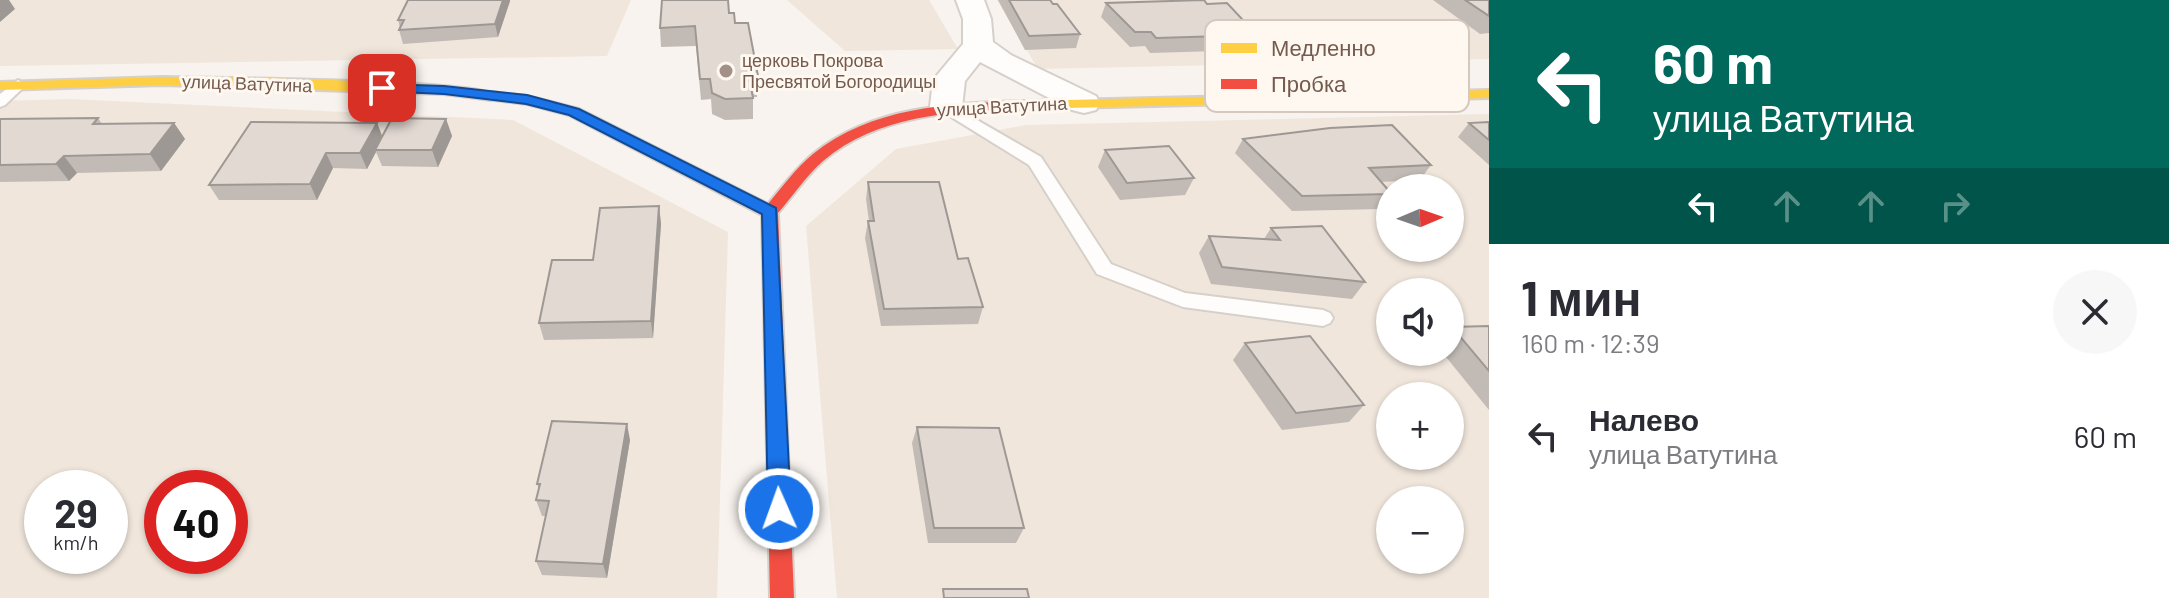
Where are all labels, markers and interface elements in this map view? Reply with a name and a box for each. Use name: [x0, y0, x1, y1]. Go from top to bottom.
legend: [1205, 20, 1469, 112]
text: 60 m: [1653, 28, 1773, 95]
icon: left: [1521, 32, 1625, 136]
text: Медленно: [1271, 34, 1376, 61]
place label: церковь Покрова Пресвятой Богородицы: [742, 49, 936, 92]
pin: [348, 54, 416, 122]
marker: церковь Покрова Пресвятой Богородицы: [717, 62, 735, 80]
icon: arrive: [360, 66, 404, 110]
street label: улица Ватутина: [181, 70, 314, 96]
text: Пробка: [1271, 70, 1347, 97]
street label: улица Ватутина: [936, 92, 1069, 120]
text: улица Ватутина: [1653, 96, 1914, 139]
north arrow: [1376, 174, 1464, 262]
map controls: [1376, 174, 1464, 574]
icon: left: [1681, 184, 1725, 228]
icon: ahead: [1765, 184, 1809, 228]
icon: ahead: [1849, 184, 1893, 228]
icon: right: [1933, 184, 1977, 228]
text: 1 мин: [1521, 268, 1642, 326]
button: close: [2053, 270, 2137, 354]
button: sound: [1376, 278, 1464, 366]
text: 160 m · 12:39: [1521, 327, 1660, 358]
button: +: [1376, 382, 1464, 470]
text: Налево: [1589, 401, 1699, 437]
icon: left: [1521, 414, 1565, 458]
text: 60 m: [2074, 418, 2137, 454]
text: улица Ватутина: [1589, 438, 1777, 469]
position arrow: [737, 467, 821, 551]
speed limit sign: 40: [144, 470, 248, 574]
button: −: [1376, 486, 1464, 574]
text: 29: [54, 488, 98, 536]
text: km/h: [53, 530, 99, 554]

